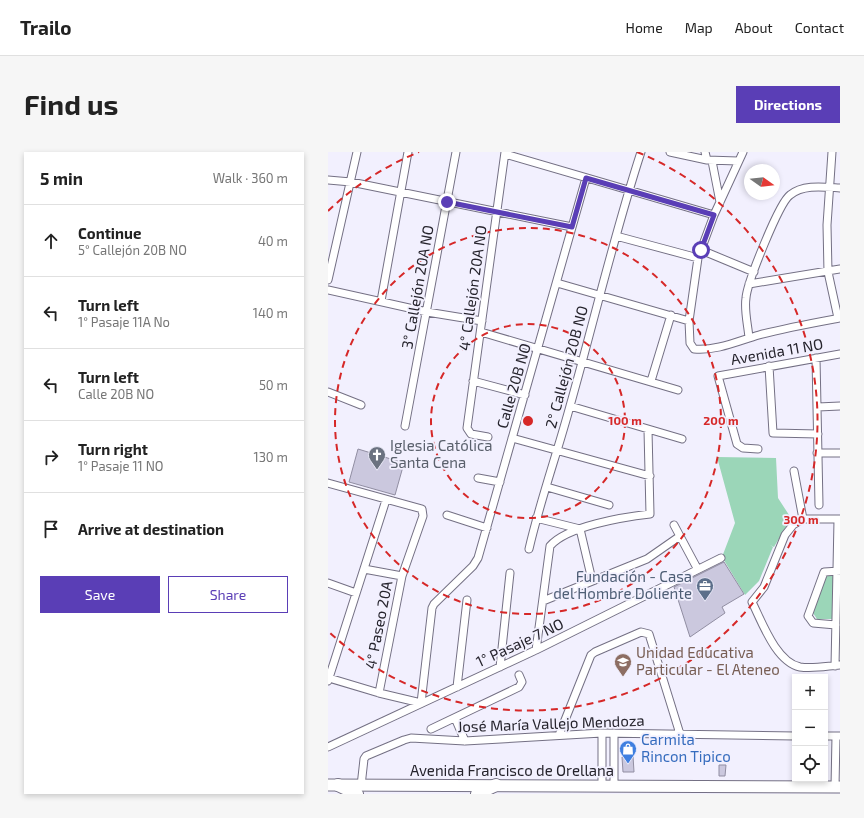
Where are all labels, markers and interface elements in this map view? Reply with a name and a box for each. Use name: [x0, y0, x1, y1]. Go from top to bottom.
text: Trailo: [20, 16, 72, 39]
text: Home: [626, 19, 663, 36]
text: Map: [685, 19, 713, 36]
text: About: [735, 19, 773, 36]
text: Contact: [795, 19, 844, 36]
button: Directions: [736, 86, 840, 123]
text: Find us: [24, 87, 118, 121]
north arrow: [744, 164, 780, 200]
text: 5 min: [40, 168, 83, 188]
text: Walk · 360 m: [213, 170, 288, 186]
route end: [438, 193, 456, 211]
street label: 3° Callejón 20A NO: [397, 223, 438, 350]
text: Continue: [78, 224, 141, 242]
street label: 4° Callejón 20A NO: [454, 224, 491, 352]
icon: ahead: [40, 230, 62, 252]
text: 40 m: [258, 233, 288, 249]
route start: [692, 241, 710, 259]
text: 5° Callejón 20B NO: [78, 242, 187, 258]
text: Turn left: [78, 296, 139, 314]
icon: left: [40, 302, 62, 324]
street label: 2° Callejón 20B NO: [541, 304, 592, 430]
text: 140 m: [253, 305, 288, 321]
text: 1° Pasaje 11A No: [78, 314, 170, 330]
street label: Avenida 11 NO: [729, 334, 824, 368]
street label: Calle 20B NO: [492, 341, 534, 430]
text: Turn left: [78, 368, 139, 386]
icon: left: [40, 374, 62, 396]
text: 50 m: [259, 377, 288, 393]
text: Calle 20B NO: [78, 386, 154, 402]
text: 100 m: [608, 413, 642, 427]
text: 200 m: [703, 413, 739, 427]
centre of rings: [521, 414, 535, 428]
place label: Iglesia Católica Santa Cena: [390, 436, 493, 471]
text: Turn right: [78, 440, 148, 458]
church icon: Iglesia Católica Santa Cena: [367, 445, 387, 470]
icon: right: [40, 446, 62, 468]
text: 130 m: [253, 449, 288, 465]
text: 1° Pasaje 11 NO: [78, 458, 164, 474]
text: 300 m: [783, 512, 819, 526]
icon: arrive: [40, 518, 62, 540]
text: Arrive at destination: [78, 520, 224, 538]
place label: Fundación - Casa del Hombre Doliente: [553, 567, 692, 602]
button: Save: [40, 576, 160, 613]
button: Share: [168, 576, 288, 613]
office icon: Fundación - Casa del Hombre Doliente: [695, 576, 715, 601]
street label: 4° Paseo 20A: [361, 579, 396, 670]
street label: 1° Pasaje 7 NO: [473, 614, 567, 671]
place label: Unidad Educativa Particular - El Ateneo: [636, 643, 780, 678]
school or university icon: Unidad Educativa Particular - El Ateneo: [613, 652, 633, 677]
map controls: [792, 674, 828, 782]
button: +: [792, 674, 828, 710]
button: −: [792, 710, 828, 746]
street label: José María Vallejo Mendoza: [457, 711, 645, 736]
place label: Carmita Rincon Tipico: [641, 730, 731, 765]
shop icon: Carmita Rincon Tipico: [618, 739, 638, 764]
button: locate: [792, 746, 828, 782]
street label: Avenida Francisco de Orellana: [410, 761, 614, 779]

